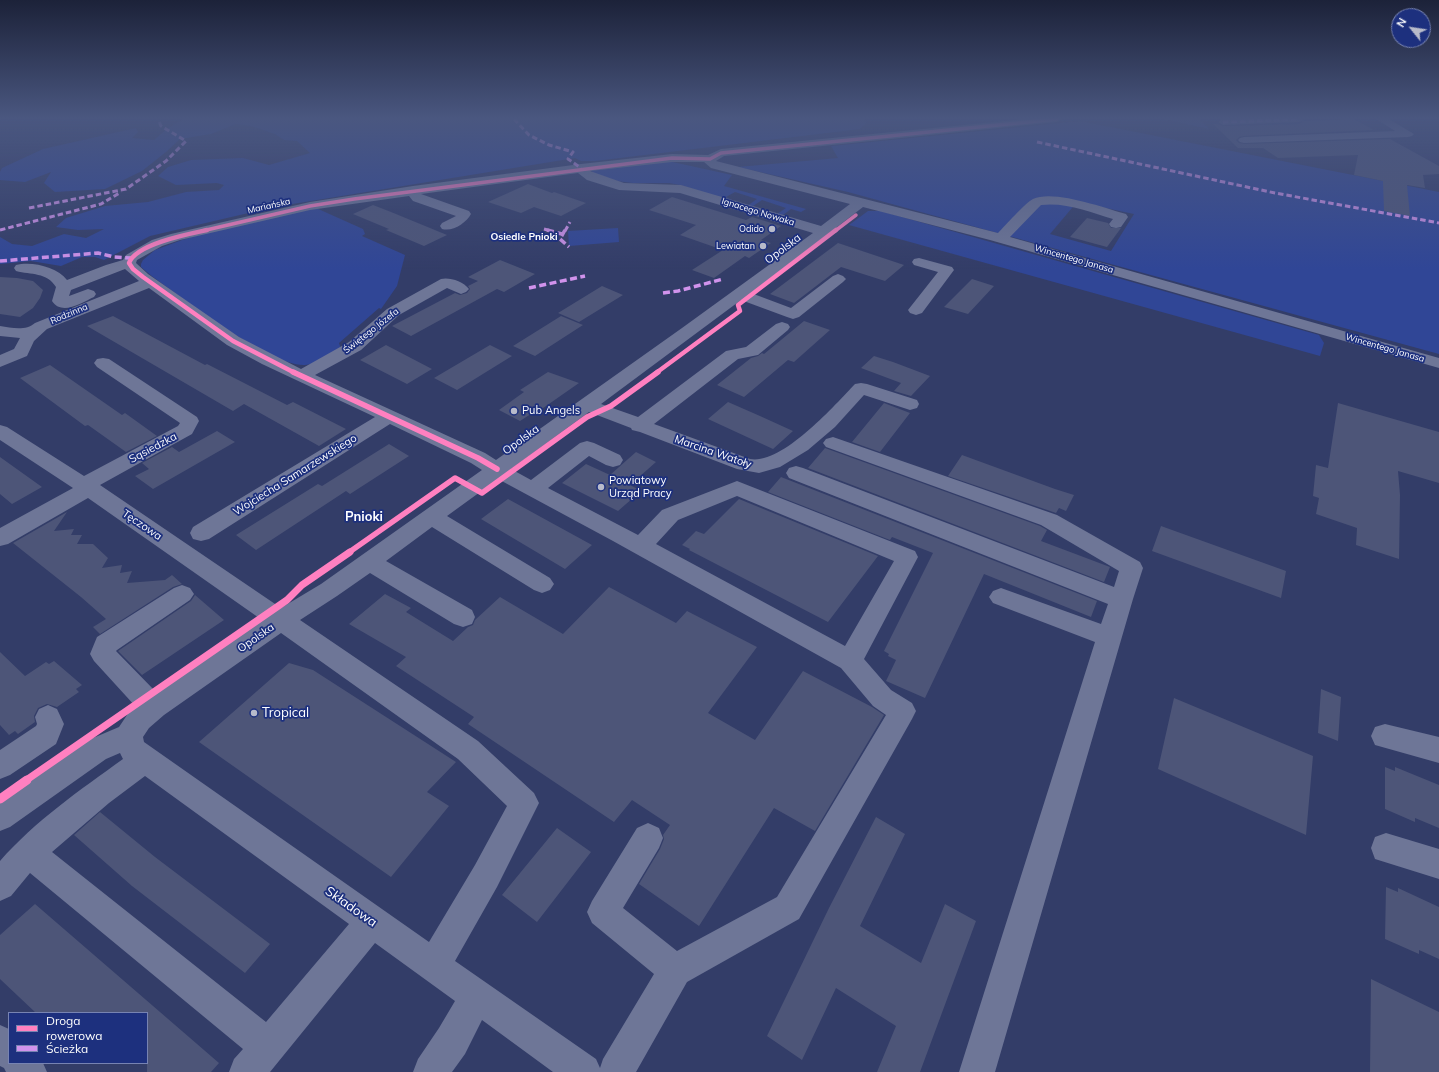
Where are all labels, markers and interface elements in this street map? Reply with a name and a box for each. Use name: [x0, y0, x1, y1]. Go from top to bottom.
north arrow: [1391, 8, 1431, 48]
text: N: [1393, 15, 1410, 30]
street label: Mariańska: [247, 196, 291, 216]
street label: Ignacego Nowaka: [720, 196, 796, 228]
place label: Odido: [739, 224, 764, 234]
marker: Odido: [767, 224, 777, 234]
district label: Osiedle Pnioki: [490, 231, 558, 243]
street label: Opolska: [762, 231, 804, 267]
place label: Lewiatan: [716, 241, 755, 251]
marker: Lewiatan: [758, 241, 768, 251]
street label: Wincentego Janasa: [1033, 243, 1115, 275]
street label: Rodzinna: [49, 301, 89, 327]
street label: Świętego Józefa: [341, 306, 401, 356]
street label: Wincentego Janasa: [1344, 332, 1426, 364]
place label: Pub Angels: [522, 404, 580, 418]
marker: Pub Angels: [509, 406, 519, 416]
street label: Opolska: [500, 422, 542, 458]
street label: Sąsiedzka: [127, 430, 179, 466]
street label: Wojciecha Samarzewskiego: [231, 431, 359, 519]
street label: Marcina Watoły: [673, 433, 753, 471]
place label: Powiatowy Urząd Pracy: [609, 474, 672, 500]
marker: Powiatowy Urząd Pracy: [596, 482, 606, 492]
street label: Tęczowa: [120, 507, 164, 543]
district label: Pnioki: [345, 509, 383, 525]
street label: Opolska: [235, 621, 277, 655]
place label: Tropical: [262, 705, 309, 721]
marker: Tropical: [249, 708, 259, 718]
street label: Składowa: [322, 883, 380, 931]
legend: [8, 1012, 148, 1064]
text: Droga rowerowa: [46, 1013, 102, 1043]
text: Ścieżka: [46, 1041, 88, 1056]

